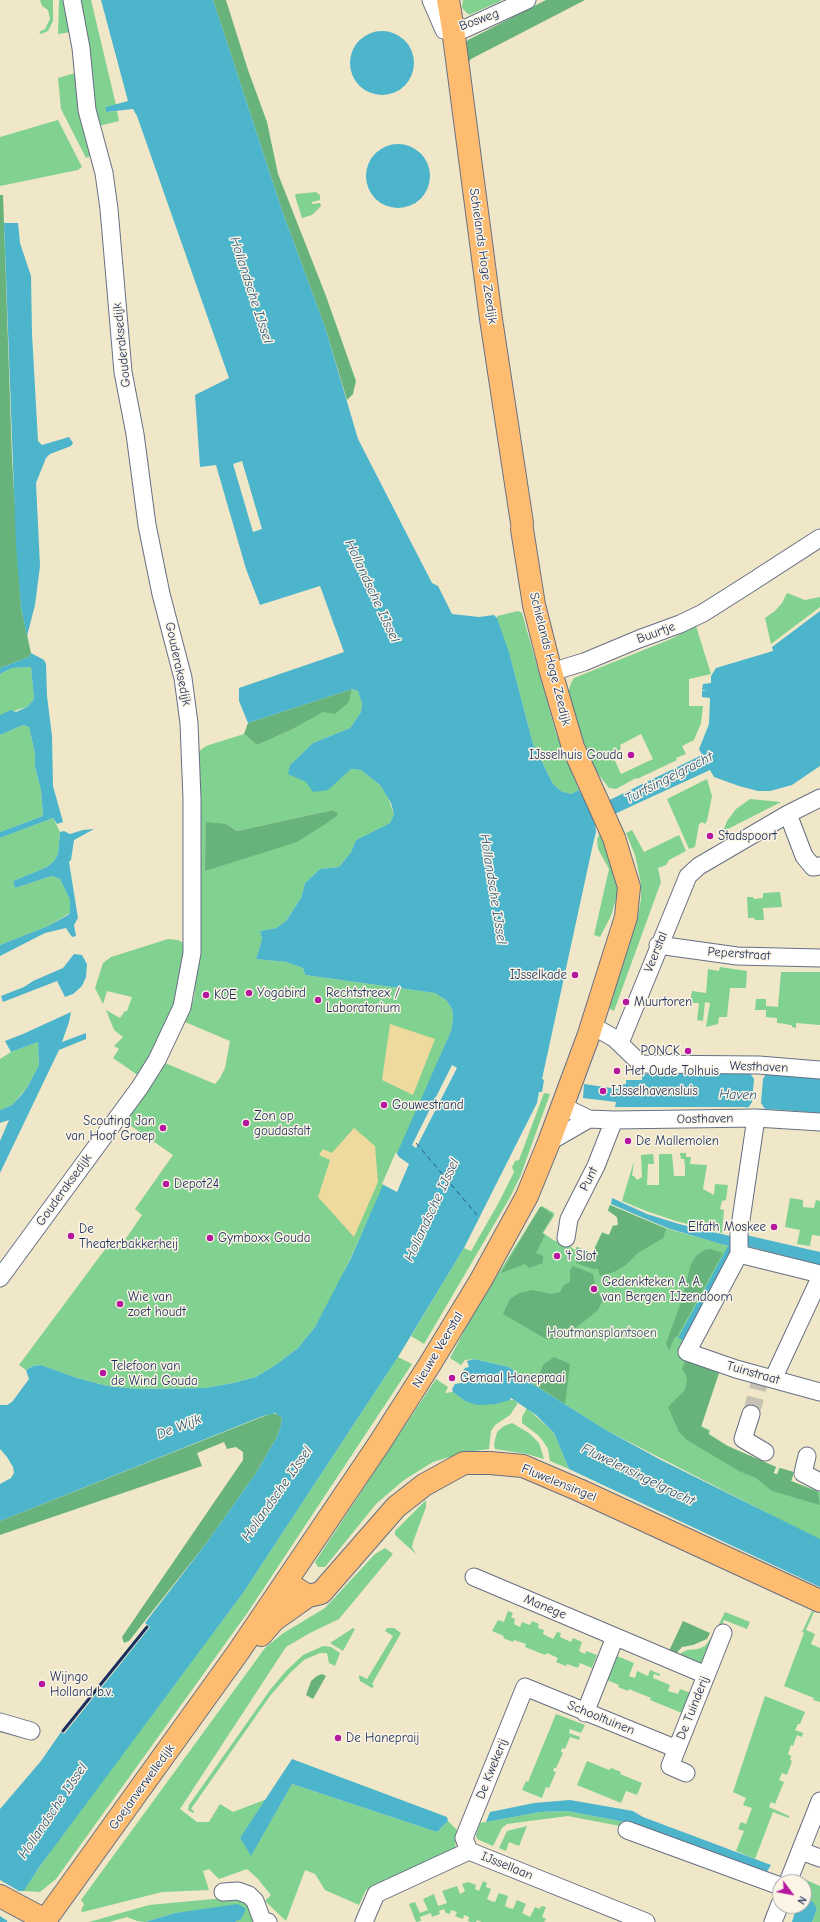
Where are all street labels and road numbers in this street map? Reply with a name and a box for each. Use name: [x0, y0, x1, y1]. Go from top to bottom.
street label: Bosweg: [457, 6, 501, 34]
street label: Schielands Hoge Zeedijk: [466, 187, 500, 325]
street label: Gouderaksedijk: [110, 302, 134, 388]
street label: Schielands Hoge Zeedijk: [526, 591, 574, 727]
street label: Buurtje: [635, 619, 677, 647]
street label: Gouderaksedijk: [162, 621, 194, 707]
street label: Veerstal: [641, 929, 671, 975]
street label: Peperstraat: [707, 944, 771, 964]
street label: Westhaven: [729, 1058, 789, 1076]
street label: Oosthaven: [676, 1111, 734, 1127]
street label: Gouderaksedijk: [33, 1151, 95, 1229]
street label: Punt: [577, 1164, 601, 1194]
street label: Nieuwe Veerstal: [409, 1309, 467, 1391]
street label: Tuinstraat: [725, 1358, 781, 1388]
street label: Fluwelensingel: [519, 1461, 599, 1505]
street label: Manege: [521, 1591, 569, 1623]
street label: De Tuinderij: [673, 1674, 713, 1742]
street label: Schooltuinen: [565, 1697, 637, 1739]
street label: De Kwekerij: [473, 1736, 511, 1802]
street label: Goejanverwelledijk: [106, 1741, 178, 1833]
street label: IJssellaan: [479, 1849, 535, 1883]

